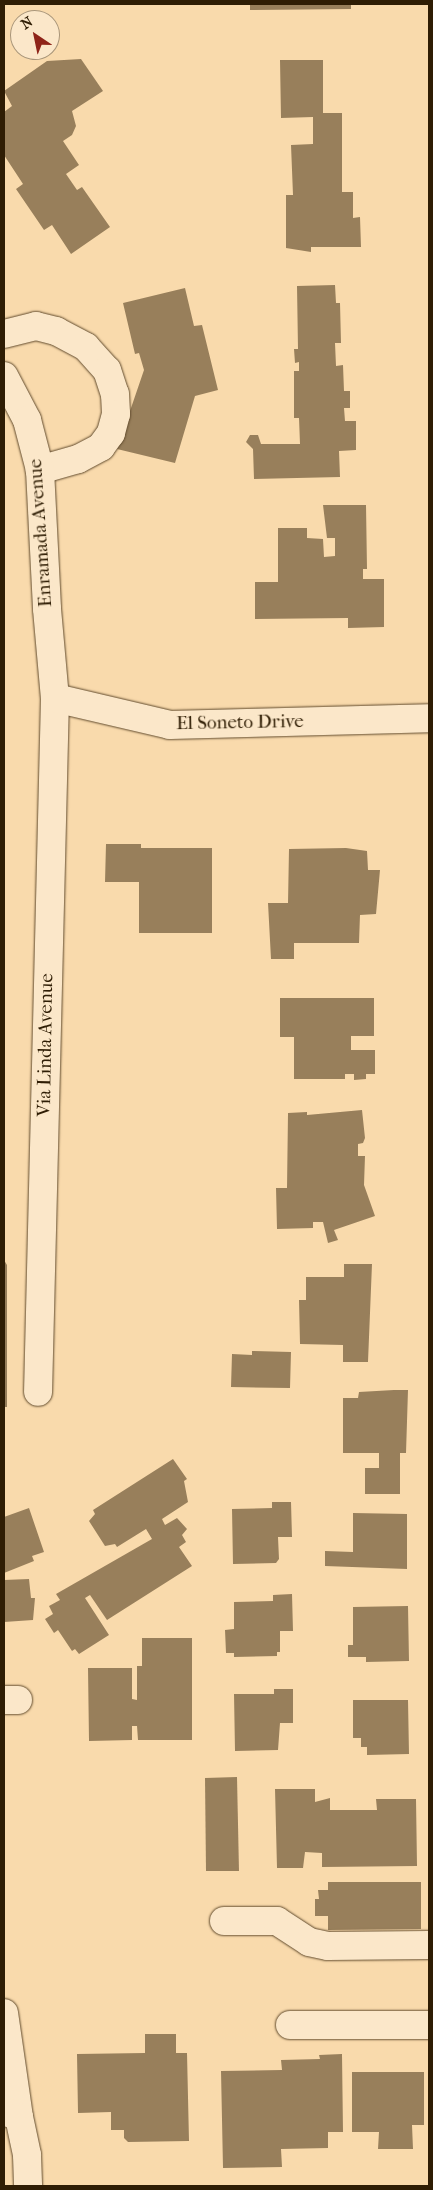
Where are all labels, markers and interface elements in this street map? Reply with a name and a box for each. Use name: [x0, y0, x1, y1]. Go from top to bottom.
north arrow: [10, 10, 60, 60]
text: N: [18, 13, 36, 33]
street label: Enramada Avenue: [24, 458, 58, 608]
street label: El Soneto Drive: [176, 710, 304, 736]
street label: Via Linda Avenue: [33, 973, 59, 1117]

